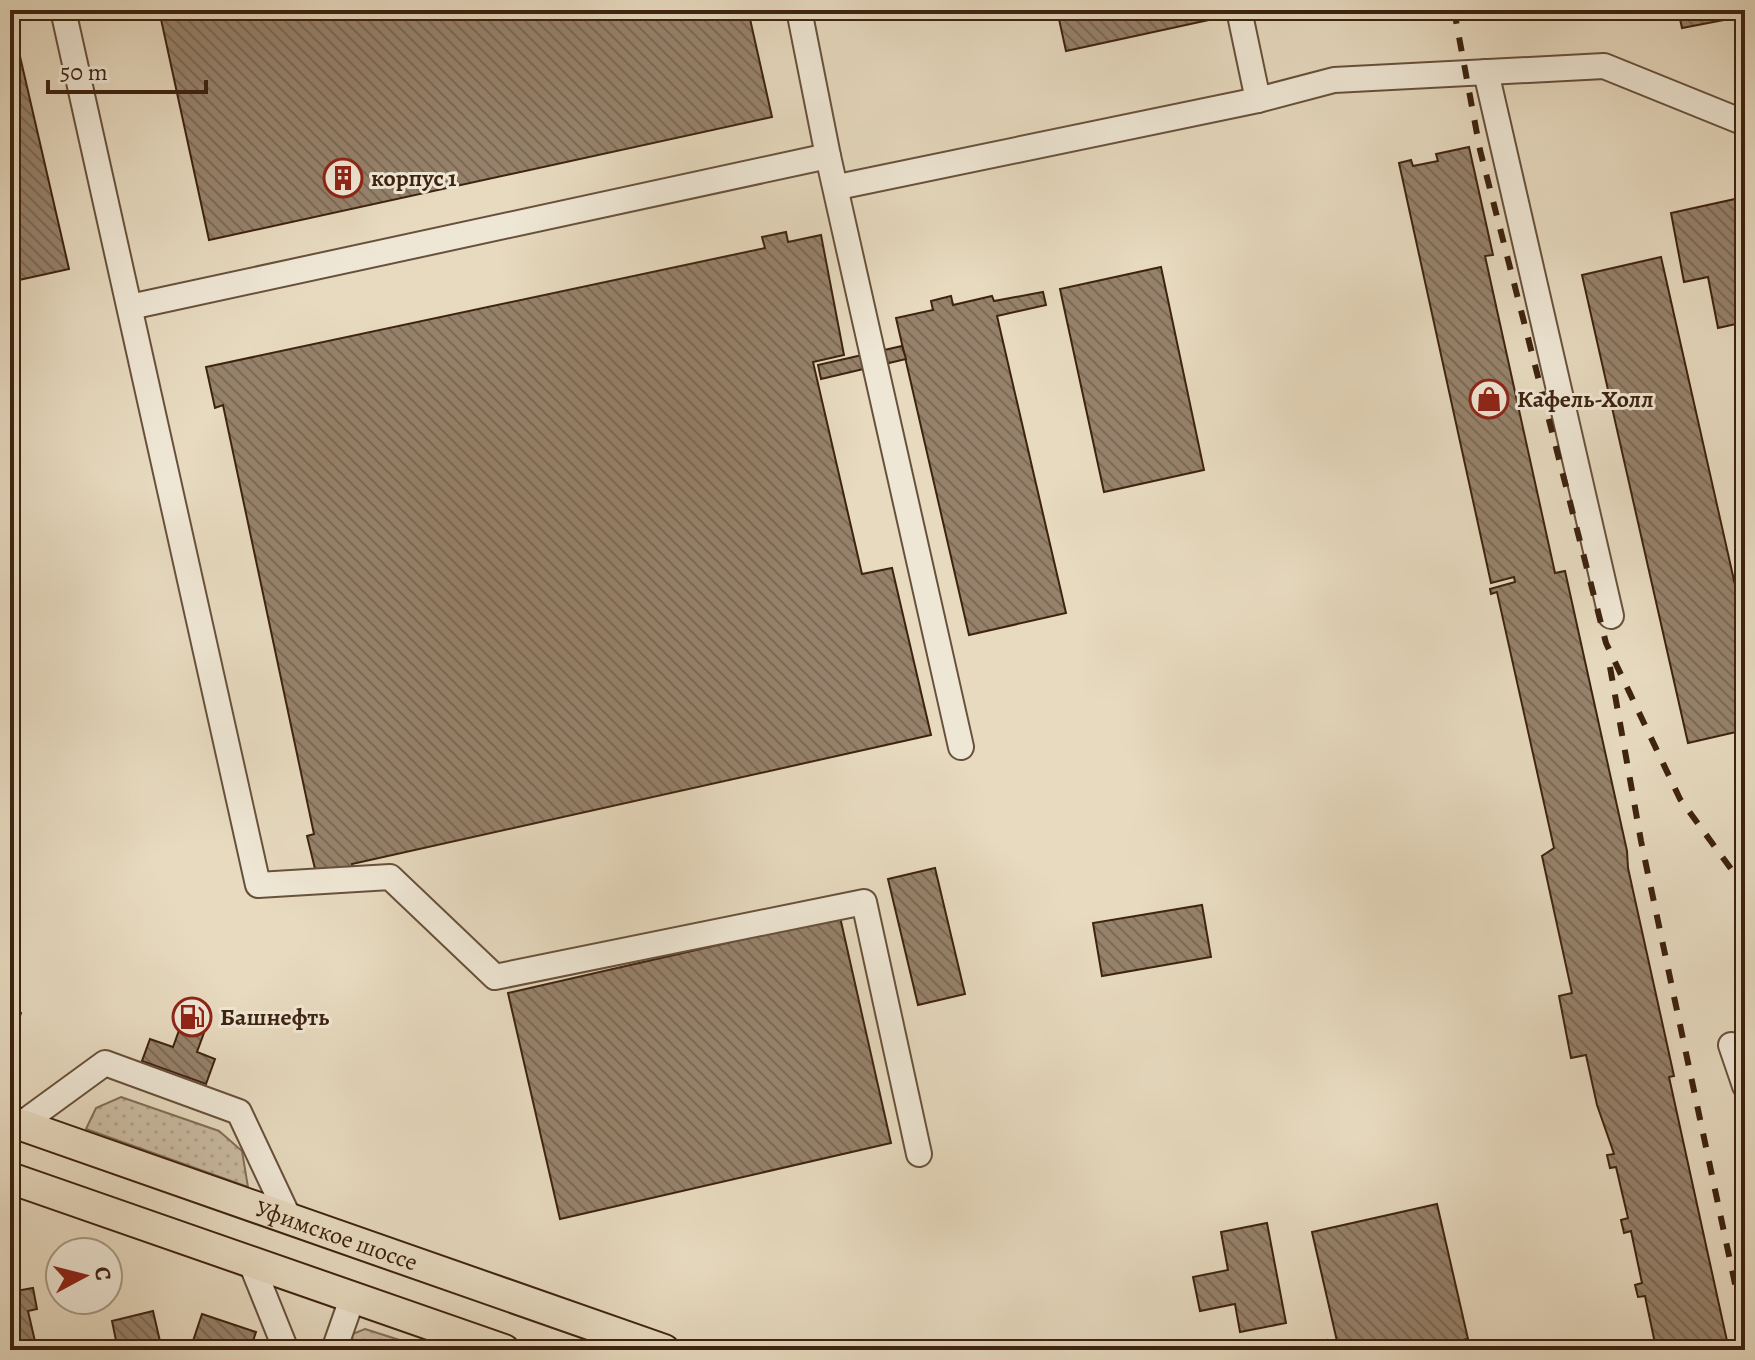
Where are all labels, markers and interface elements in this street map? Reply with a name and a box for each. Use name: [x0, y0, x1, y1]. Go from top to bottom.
scale bar: [48, 44, 206, 94]
text: 50 m: [60, 56, 108, 88]
building icon: корпус 1: [322, 157, 364, 199]
place label: корпус 1: [371, 162, 457, 194]
shop icon: Кафель-Холл: [1468, 378, 1510, 420]
place label: Кафель-Холл: [1517, 383, 1653, 415]
fuel station icon: Башнефть: [171, 996, 213, 1038]
place label: Башнефть: [220, 1001, 329, 1033]
street label: Уфимское шоссе: [251, 1192, 422, 1279]
north arrow: [44, 1236, 124, 1316]
text: С: [87, 1265, 119, 1282]

